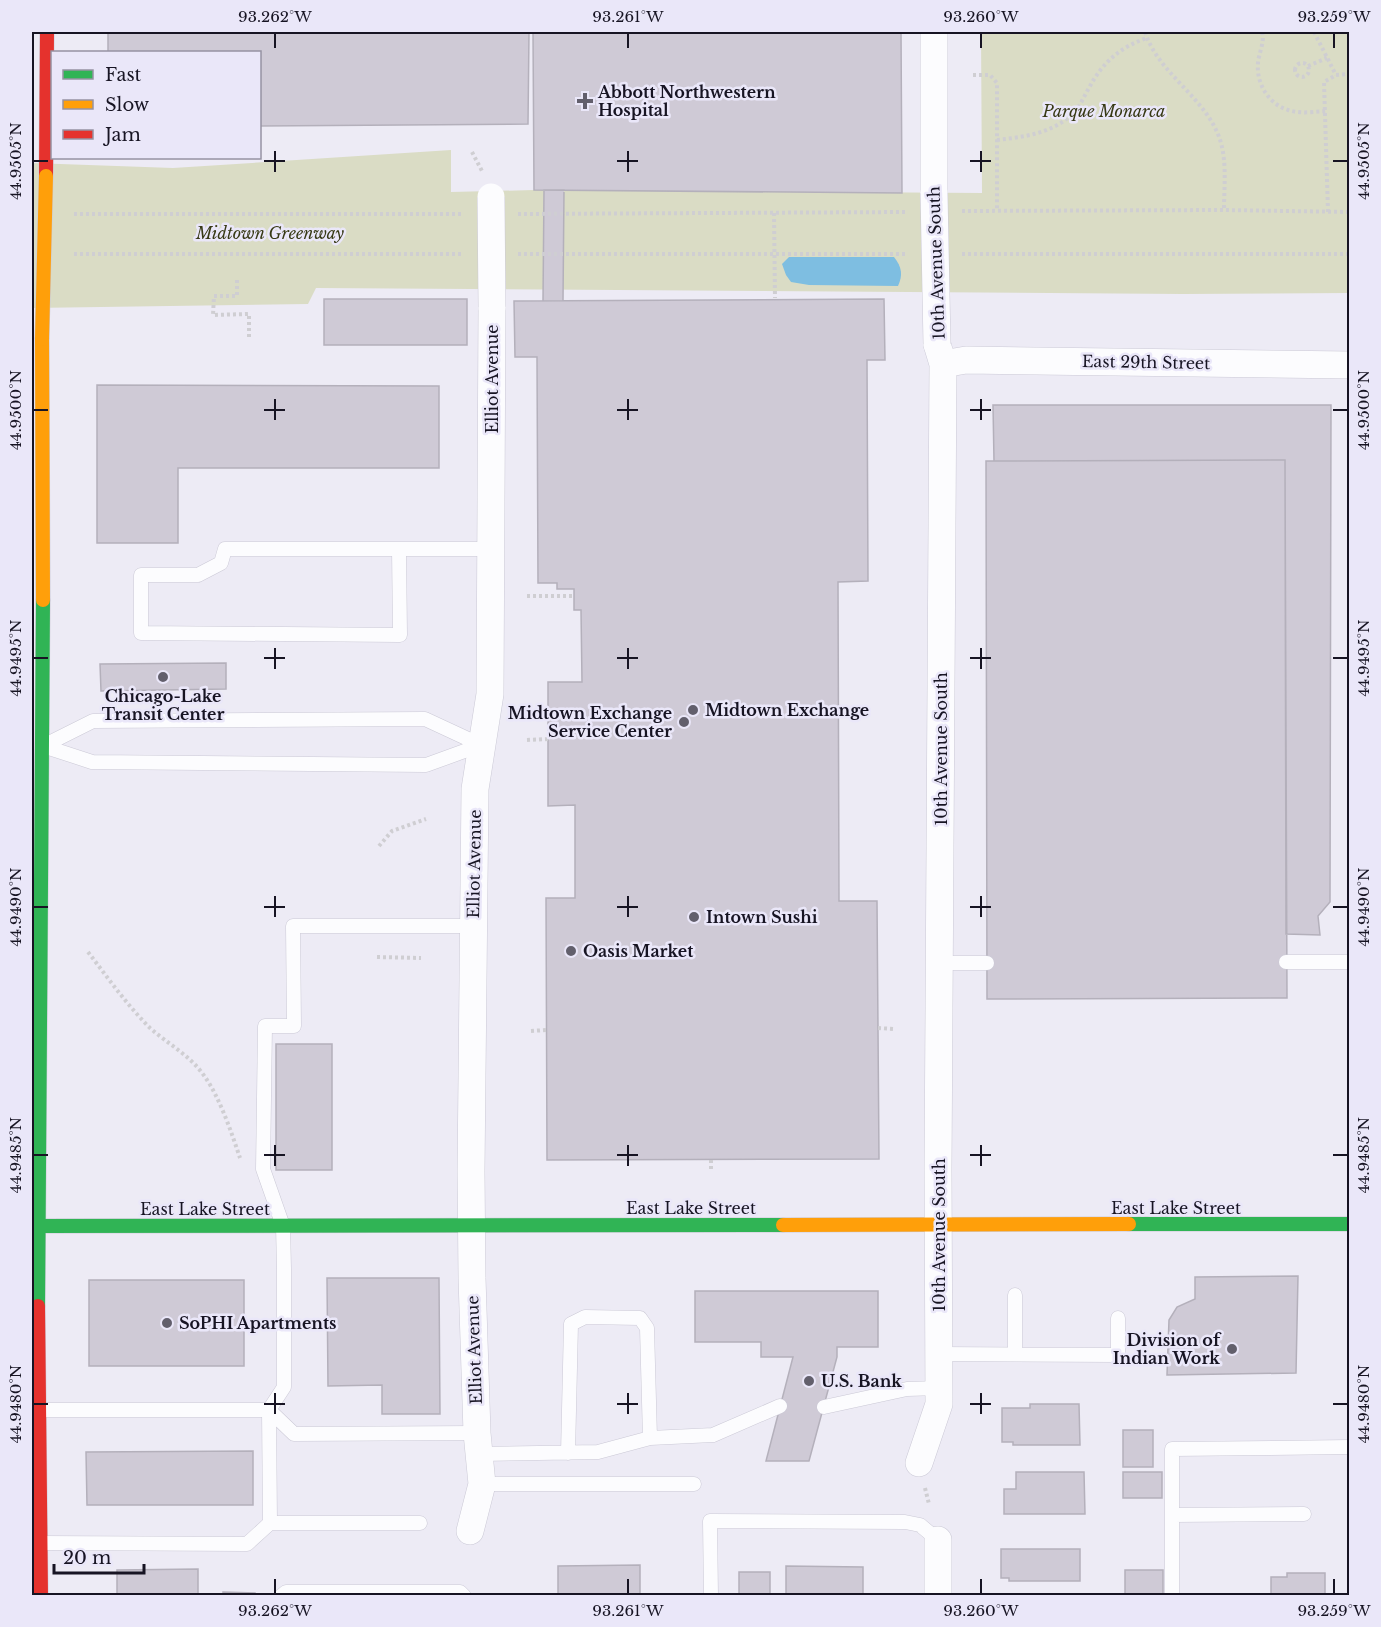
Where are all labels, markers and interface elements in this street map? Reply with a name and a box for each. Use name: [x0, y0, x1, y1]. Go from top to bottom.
text: 93.262°W: [238, 7, 312, 26]
text: 93.261°W: [592, 7, 664, 26]
text: 93.260°W: [943, 7, 1019, 26]
text: 93.259°W: [1297, 7, 1371, 26]
legend: [51, 51, 261, 159]
text: Fast: [105, 64, 142, 86]
place label: Abbott Northwestern Hospital: [597, 82, 776, 120]
marker: Abbott Northwestern Hospital: [576, 92, 594, 110]
text: Slow: [105, 94, 150, 116]
park label: Parque Monarca: [1042, 101, 1165, 121]
text: 44.9505°N: [6, 122, 25, 200]
text: 44.9505°N: [1354, 122, 1373, 200]
text: Jam: [103, 124, 141, 146]
street label: 10th Avenue South: [923, 186, 949, 340]
park label: Midtown Greenway: [195, 223, 345, 243]
street label: Elliot Avenue: [482, 325, 502, 433]
street label: East 29th Street: [1082, 351, 1210, 373]
text: 44.9500°N: [6, 370, 25, 450]
text: 44.9500°N: [1354, 370, 1373, 450]
text: 44.9495°N: [6, 620, 25, 696]
text: 44.9495°N: [1354, 620, 1373, 696]
marker: Chicago-Lake Transit Center: [156, 670, 170, 684]
street label: 10th Avenue South: [931, 672, 951, 826]
place label: Chicago-Lake Transit Center: [102, 686, 224, 724]
place label: Midtown Exchange: [705, 700, 869, 720]
place label: Midtown Exchange Service Center: [508, 703, 672, 741]
marker: Midtown Exchange: [686, 703, 700, 717]
marker: Midtown Exchange Service Center: [677, 715, 691, 729]
street label: Elliot Avenue: [463, 809, 485, 919]
text: 44.9490°N: [6, 867, 25, 947]
text: 44.9490°N: [1354, 867, 1373, 947]
place label: Intown Sushi: [706, 907, 818, 927]
marker: Intown Sushi: [687, 910, 701, 924]
place label: Oasis Market: [583, 941, 694, 961]
marker: Oasis Market: [564, 944, 578, 958]
text: 44.9485°N: [6, 1117, 25, 1193]
text: 44.9485°N: [1354, 1117, 1373, 1193]
street label: 10th Avenue South: [929, 1158, 949, 1312]
street label: East Lake Street: [626, 1198, 756, 1218]
street label: East Lake Street: [1111, 1198, 1241, 1218]
street label: East Lake Street: [140, 1199, 270, 1219]
street label: Elliot Avenue: [462, 1295, 486, 1405]
place label: SoPHI Apartments: [179, 1313, 336, 1333]
marker: SoPHI Apartments: [160, 1316, 174, 1330]
place label: Division of Indian Work: [1113, 1330, 1222, 1368]
marker: Division of Indian Work: [1225, 1342, 1239, 1356]
text: 44.9480°N: [6, 1365, 25, 1443]
text: 44.9480°N: [1354, 1365, 1373, 1443]
place label: U.S. Bank: [821, 1371, 902, 1391]
marker: U.S. Bank: [802, 1374, 816, 1388]
scale bar: [54, 1537, 144, 1575]
text: 20 m: [63, 1547, 111, 1569]
text: 93.262°W: [238, 1601, 312, 1620]
text: 93.261°W: [592, 1601, 664, 1620]
text: 93.260°W: [943, 1601, 1019, 1620]
text: 93.259°W: [1297, 1601, 1371, 1620]

